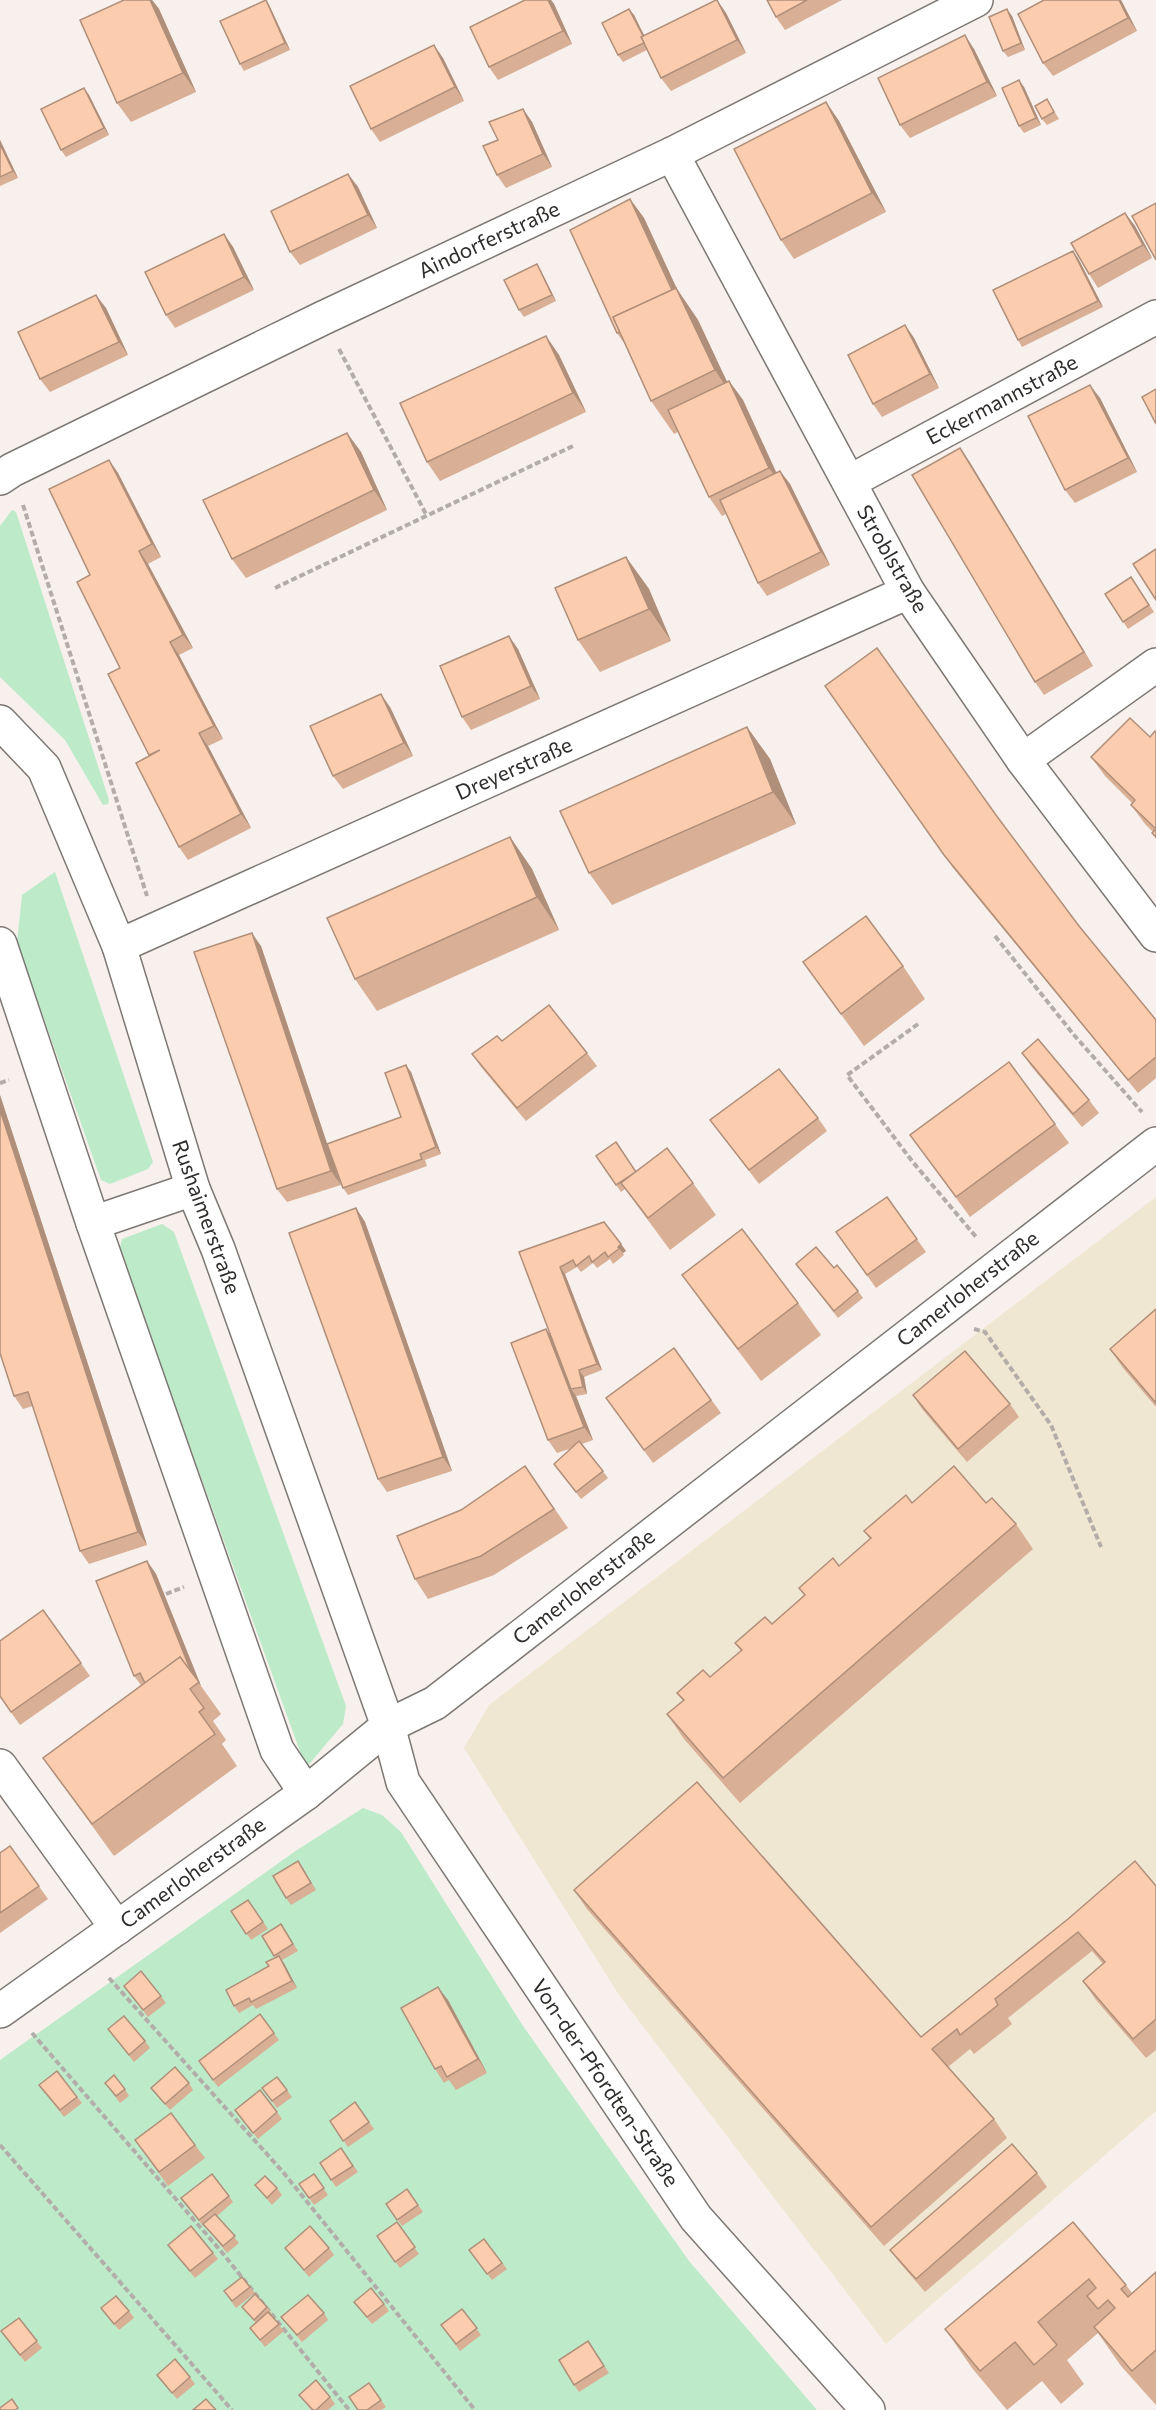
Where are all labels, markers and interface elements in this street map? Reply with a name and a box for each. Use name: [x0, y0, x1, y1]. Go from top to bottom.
street label: Aindorferstraße: [414, 195, 563, 282]
street label: Eckermannstraße: [921, 348, 1081, 449]
street label: Stroblstraße: [852, 500, 934, 617]
street label: Dreyerstraße: [451, 731, 576, 804]
street label: Rushaimerstraße: [168, 1136, 247, 1297]
street label: Camerloherstraße: [891, 1225, 1043, 1351]
street label: Camerloherstraße: [507, 1523, 659, 1649]
street label: Camerloherstraße: [115, 1811, 270, 1933]
street label: Von-der-Pfordten-Straße: [527, 1974, 685, 2191]

